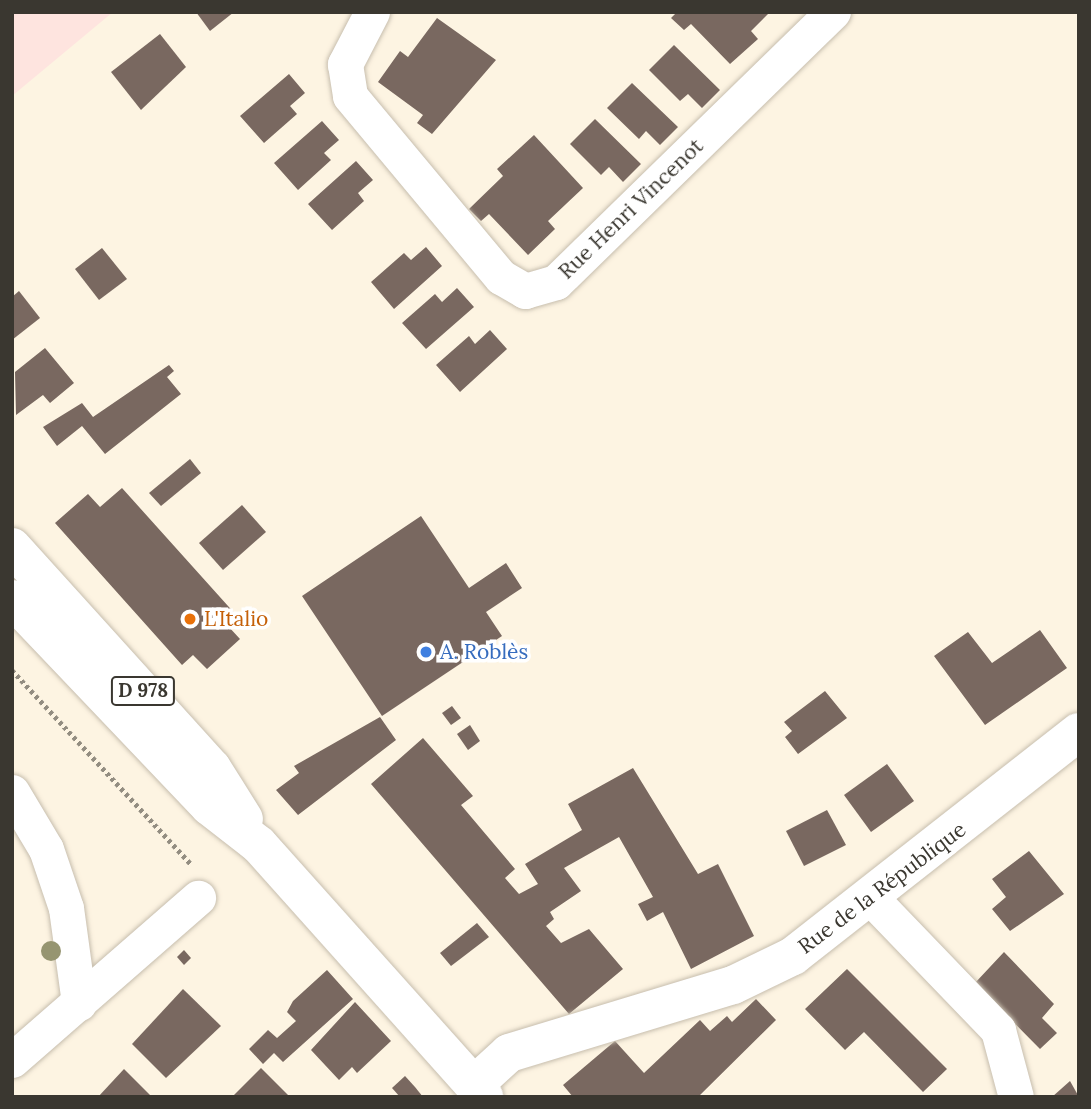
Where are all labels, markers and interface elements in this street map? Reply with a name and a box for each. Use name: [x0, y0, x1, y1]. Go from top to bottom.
street label: Rue Henri Vincenot: [554, 134, 708, 284]
place label: L'Italio: [204, 606, 268, 632]
marker: L'Italio: [182, 611, 198, 627]
place label: A. Roblès: [440, 639, 528, 665]
marker: A. Roblès: [418, 644, 434, 660]
road number: D 978: [110, 676, 176, 706]
street label: Rue de la République: [793, 817, 971, 959]

